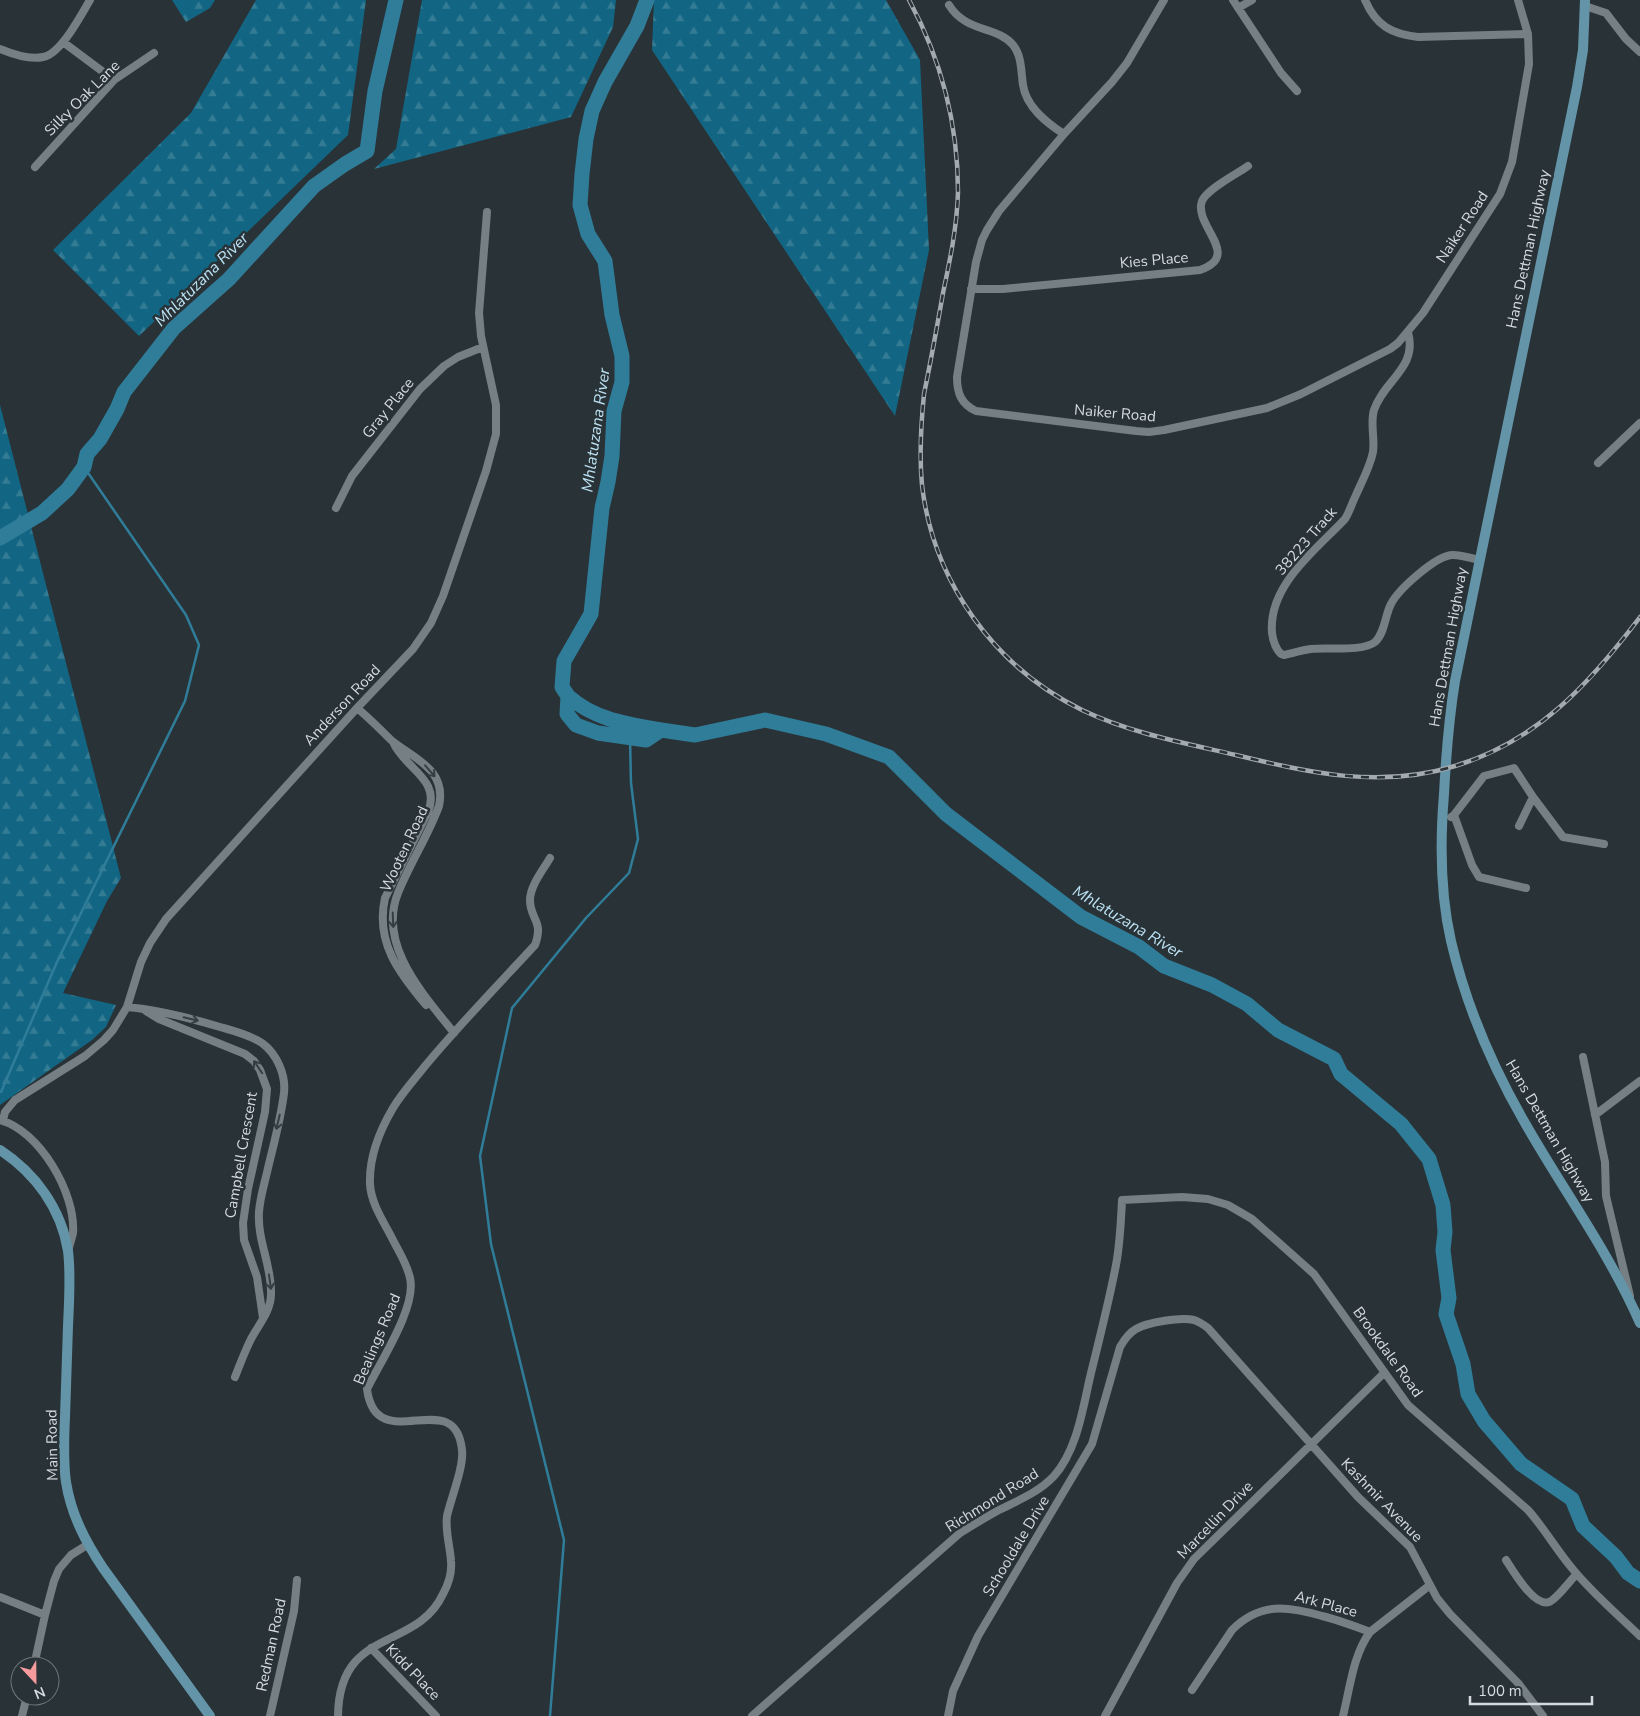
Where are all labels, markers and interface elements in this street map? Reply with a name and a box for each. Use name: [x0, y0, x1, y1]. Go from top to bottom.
street label: Silky Oak Lane: [40, 56, 124, 140]
street label: Hans Dettman Highway: [1501, 168, 1555, 330]
street label: Naiker Road: [1431, 187, 1493, 267]
water label: Mhlatuzana River: [150, 227, 255, 332]
street label: Kies Place: [1119, 247, 1189, 273]
water label: Mhlatuzana River: [576, 366, 616, 493]
street label: Gray Place: [357, 374, 419, 442]
street label: Naiker Road: [1073, 399, 1157, 427]
street label: 38223 Track: [1271, 502, 1342, 579]
street label: Hans Dettman Highway: [1424, 565, 1472, 728]
street label: Anderson Road: [299, 660, 385, 750]
one-way arrow: [425, 765, 436, 778]
street label: Wooten Road: [375, 803, 433, 895]
water label: Mhlatuzana River: [1068, 880, 1188, 964]
one-way arrow: [388, 912, 398, 928]
one-way arrow: [182, 1015, 198, 1024]
street label: Hans Dettman Highway: [1501, 1056, 1599, 1206]
one-way arrow: [253, 1061, 263, 1075]
street label: Campbell Crescent: [220, 1090, 262, 1220]
one-way arrow: [273, 1114, 283, 1130]
one-way arrow: [265, 1273, 275, 1289]
street label: Bealings Road: [349, 1290, 405, 1388]
street label: Brookdale Road: [1348, 1303, 1428, 1401]
street label: Main Road: [41, 1409, 63, 1481]
street label: Kashmir Avenue: [1337, 1454, 1427, 1546]
street label: Richmond Road: [942, 1463, 1042, 1537]
street label: Marcellin Drive: [1173, 1477, 1257, 1563]
street label: Schooldale Drive: [978, 1492, 1054, 1600]
street label: Ark Place: [1292, 1586, 1360, 1622]
street label: Redman Road: [251, 1597, 291, 1693]
street label: Kidd Place: [381, 1640, 445, 1704]
north arrow: [10, 1656, 60, 1706]
scale bar: [1470, 1674, 1592, 1706]
text: 100 m: [1478, 1681, 1522, 1701]
text: N: [31, 1682, 48, 1703]

